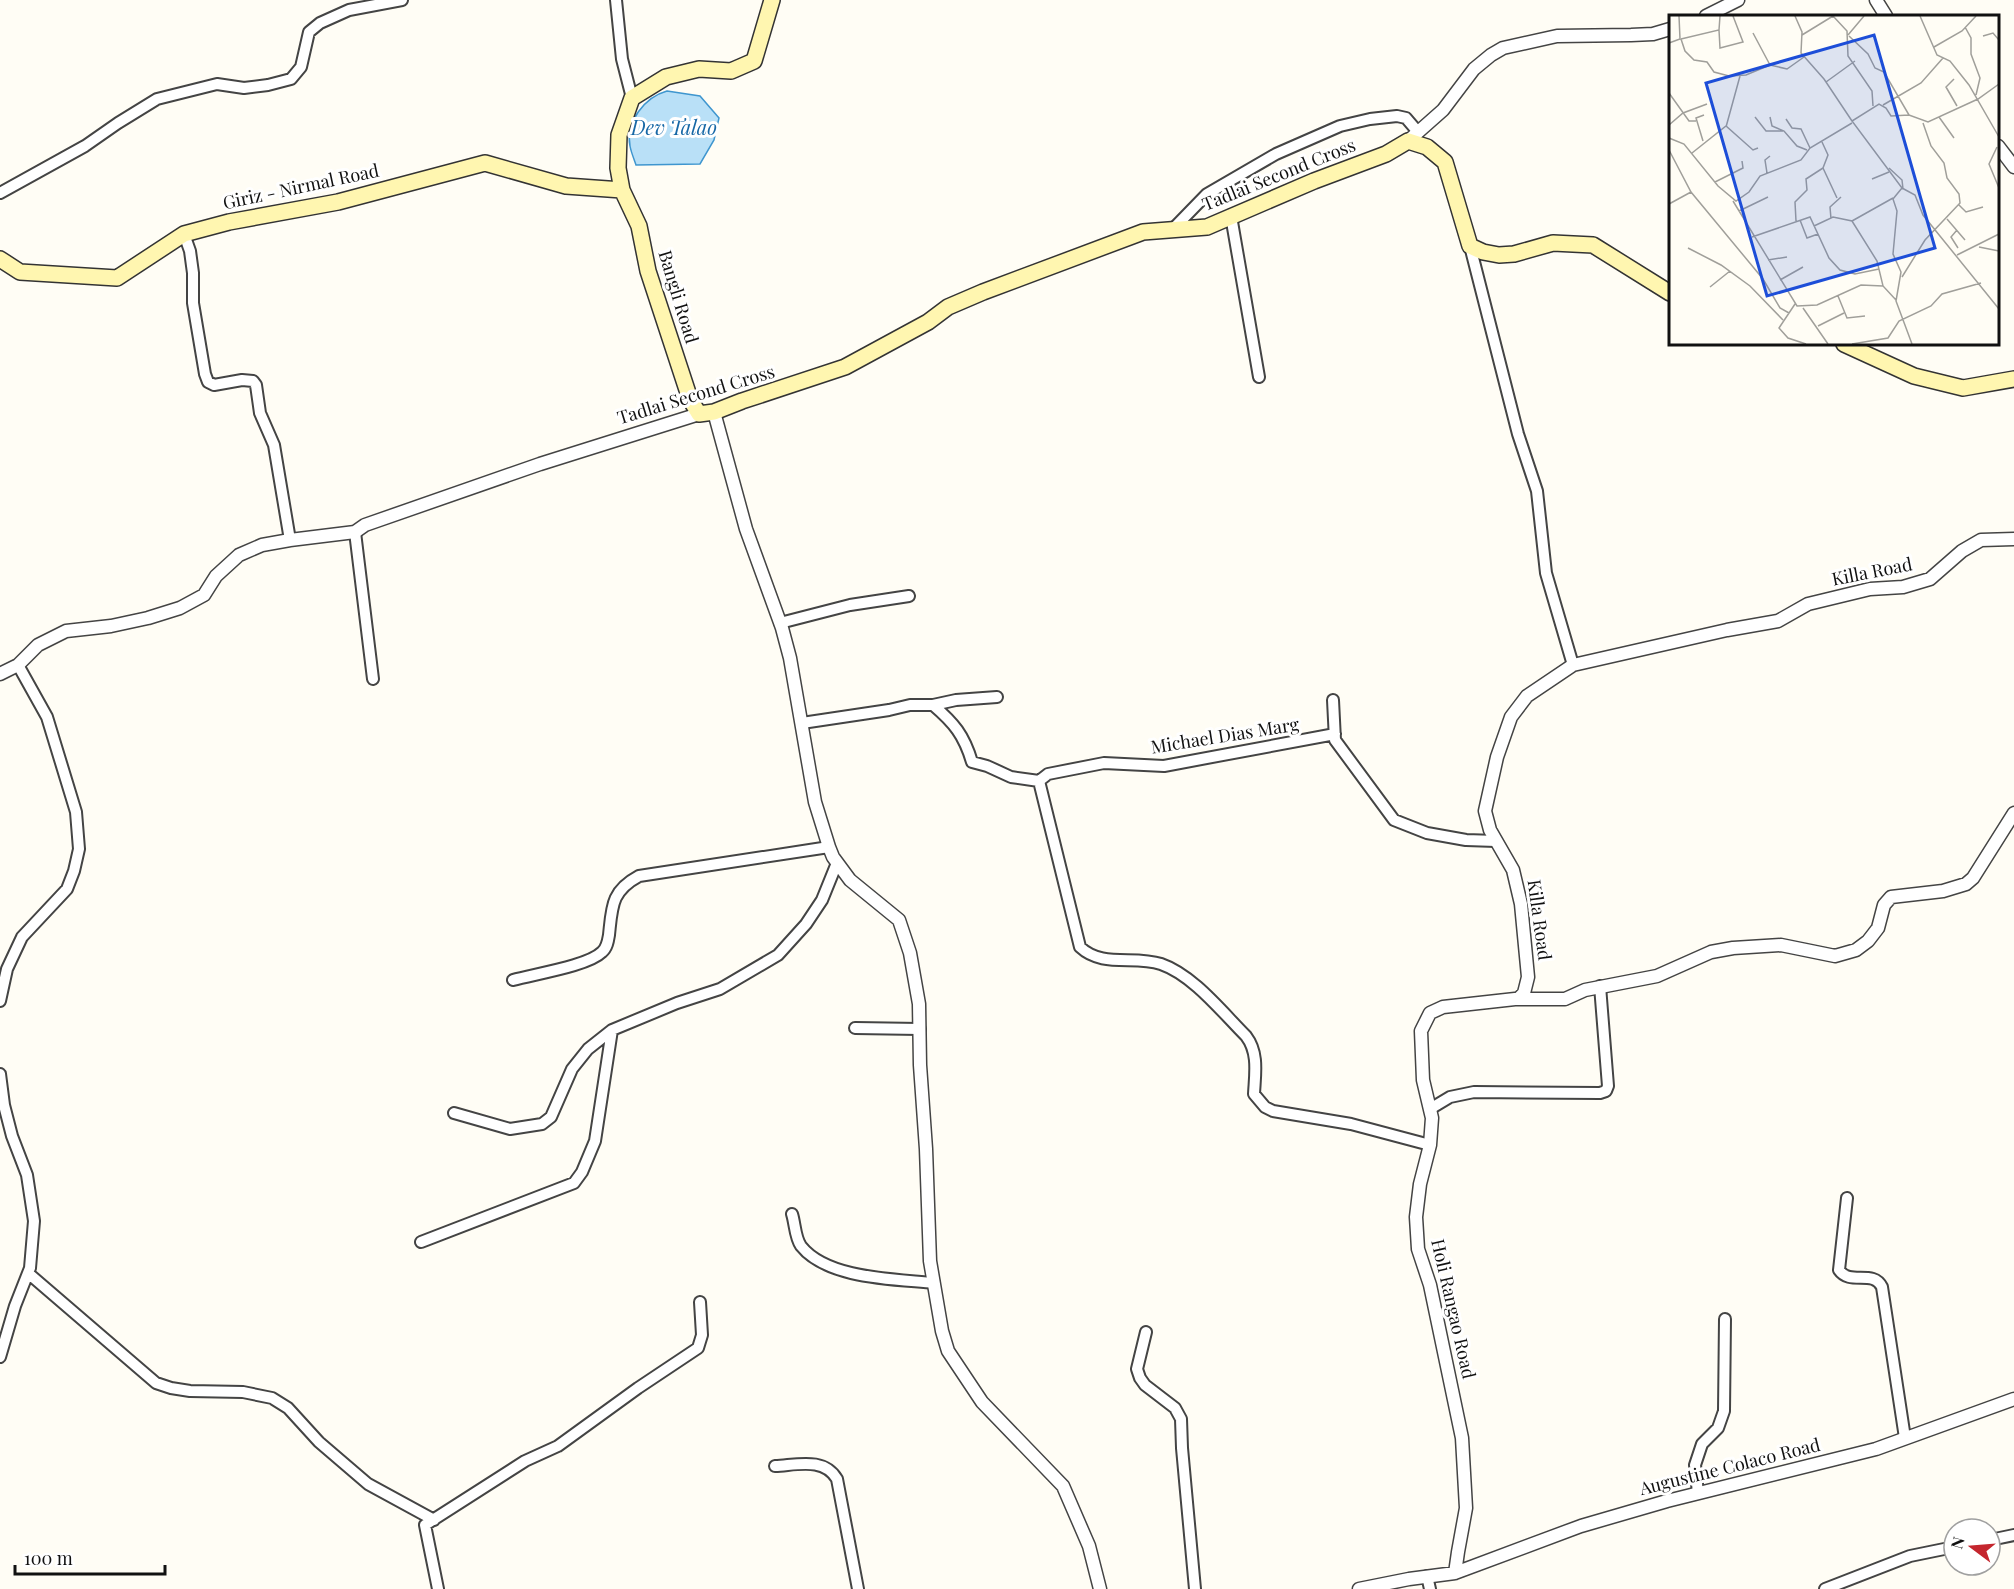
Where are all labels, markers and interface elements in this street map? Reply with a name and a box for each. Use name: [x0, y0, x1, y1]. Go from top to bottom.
inset map: [1669, 15, 1999, 345]
water label: Dev Talao: [630, 113, 717, 140]
street label: Tadlai Second Cross: [1198, 132, 1359, 216]
street label: Giriz - Nirmal Road: [221, 158, 382, 214]
street label: Bangli Road: [653, 247, 705, 347]
street label: Tadlai Second Cross: [614, 359, 777, 429]
street label: Killa Road: [1829, 551, 1915, 591]
street label: Michael Dias Marg: [1149, 711, 1301, 759]
street label: Killa Road: [1522, 878, 1558, 962]
street label: Holi Rangao Road: [1426, 1237, 1482, 1382]
street label: Augustine Colaco Road: [1636, 1432, 1823, 1500]
north arrow: [1942, 1517, 2002, 1577]
text: N: [1945, 1534, 1969, 1551]
scale bar: [15, 1538, 165, 1576]
text: 100 m: [24, 1546, 73, 1570]

